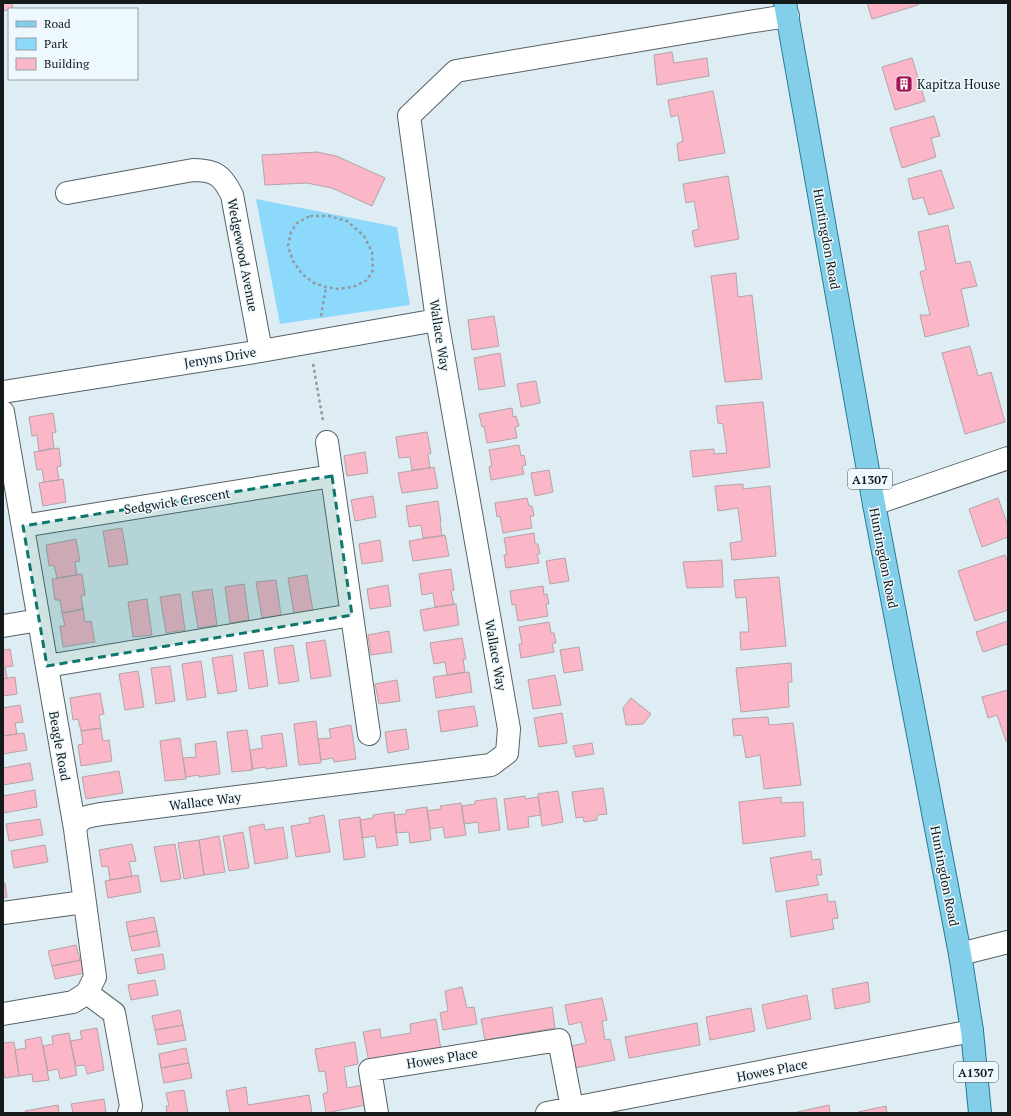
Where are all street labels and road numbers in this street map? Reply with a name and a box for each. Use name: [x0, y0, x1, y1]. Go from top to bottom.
street label: Huntingdon Road: [809, 187, 845, 291]
street label: Wedgewood Avenue: [223, 197, 263, 313]
street label: Wallace Way: [425, 298, 455, 372]
street label: Jenyns Drive: [183, 342, 257, 372]
road number: A1307: [848, 469, 892, 489]
street label: Sedgwick Crescent: [123, 484, 232, 518]
street label: Huntingdon Road: [865, 506, 903, 610]
street label: Wallace Way: [481, 618, 511, 693]
street label: Beagle Road: [45, 710, 75, 782]
street label: Wallace Way: [168, 788, 242, 814]
street label: Huntingdon Road: [926, 824, 964, 928]
street label: Howes Place: [405, 1043, 479, 1073]
street label: Howes Place: [735, 1054, 809, 1086]
road number: A1307: [954, 1062, 998, 1082]

